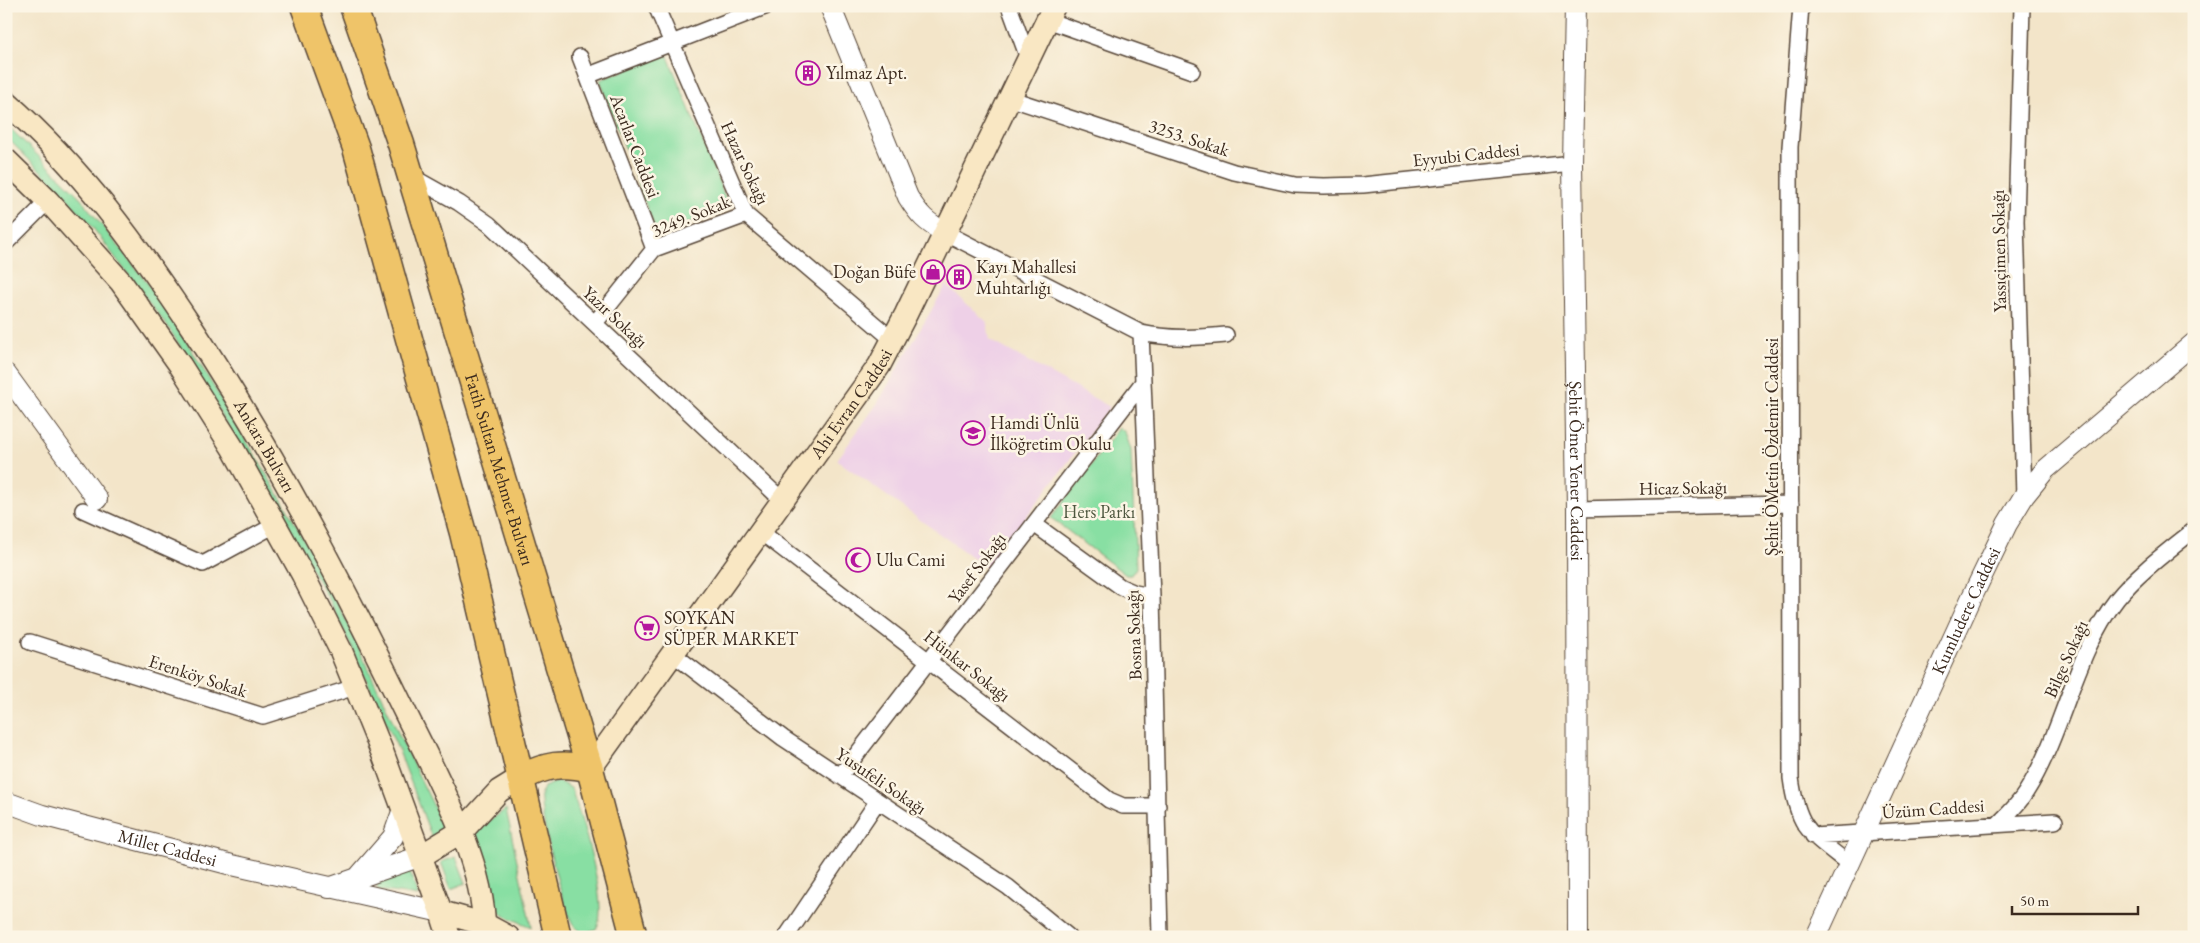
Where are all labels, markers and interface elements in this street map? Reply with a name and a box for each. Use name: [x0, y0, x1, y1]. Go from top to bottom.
building icon: Yılmaz Apt.: [795, 60, 821, 86]
place label: Yılmaz Apt.: [826, 61, 907, 84]
street label: Acarlar Caddesi: [605, 90, 666, 201]
street label: 3253. Sokak: [1146, 114, 1233, 162]
street label: Hazar Sokağı: [716, 117, 775, 209]
street label: Eyyubi Caddesi: [1411, 137, 1521, 172]
street label: 3249. Sokak: [648, 189, 734, 242]
street label: Yassıçimen Sokağı: [1986, 189, 2011, 312]
place label: Kayı Mahallesi Muhtarlığı: [976, 255, 1077, 299]
shop icon: Doğan Büfe: [920, 259, 946, 285]
place label: Doğan Büfe: [833, 260, 916, 283]
building icon: Kayı Mahallesi Muhtarlığı: [946, 264, 972, 290]
street label: Yazır Sokağı: [578, 281, 653, 353]
street label: Şehit ÖMetin Özdemir Caddesi: [1760, 337, 1783, 556]
street label: Ahi Evran Caddesi: [804, 344, 897, 464]
street label: Fatih Sultan Mehmet Bulvarı: [460, 371, 540, 568]
street label: Şehit Ömer Yener Caddesi: [1564, 381, 1589, 562]
street label: Ankara Bulvarı: [228, 394, 301, 497]
place label: Hamdi Ünlü İlköğretim Okulu: [990, 411, 1112, 455]
school or university icon: Hamdi Ünlü İlköğretim Okulu: [960, 420, 986, 446]
street label: Hicaz Sokağı: [1639, 475, 1728, 500]
park label: Hers Parkı: [1063, 500, 1136, 523]
street label: Yasef Sokağı: [942, 527, 1011, 608]
street label: Kumludere Caddesi: [1926, 543, 2005, 678]
mosque icon: Ulu Cami: [845, 547, 871, 573]
place label: Ulu Cami: [876, 548, 946, 571]
street label: Bosna Sokağı: [1120, 589, 1147, 681]
place label: SOYKAN SÜPER MARKET: [664, 606, 799, 650]
supermarket icon: SOYKAN SÜPER MARKET: [634, 615, 660, 641]
street label: Bilge Sokağı: [2038, 616, 2093, 701]
street label: Hünkar Sokağı: [919, 625, 1016, 707]
street label: Erenköy Sokak: [146, 649, 251, 702]
street label: Yusufeli Sokağı: [831, 742, 932, 820]
street label: Üzüm Caddesi: [1881, 793, 1986, 824]
street label: Millet Caddesi: [116, 824, 220, 872]
scale bar: [2012, 883, 2139, 915]
text: 50 m: [2020, 891, 2049, 910]

